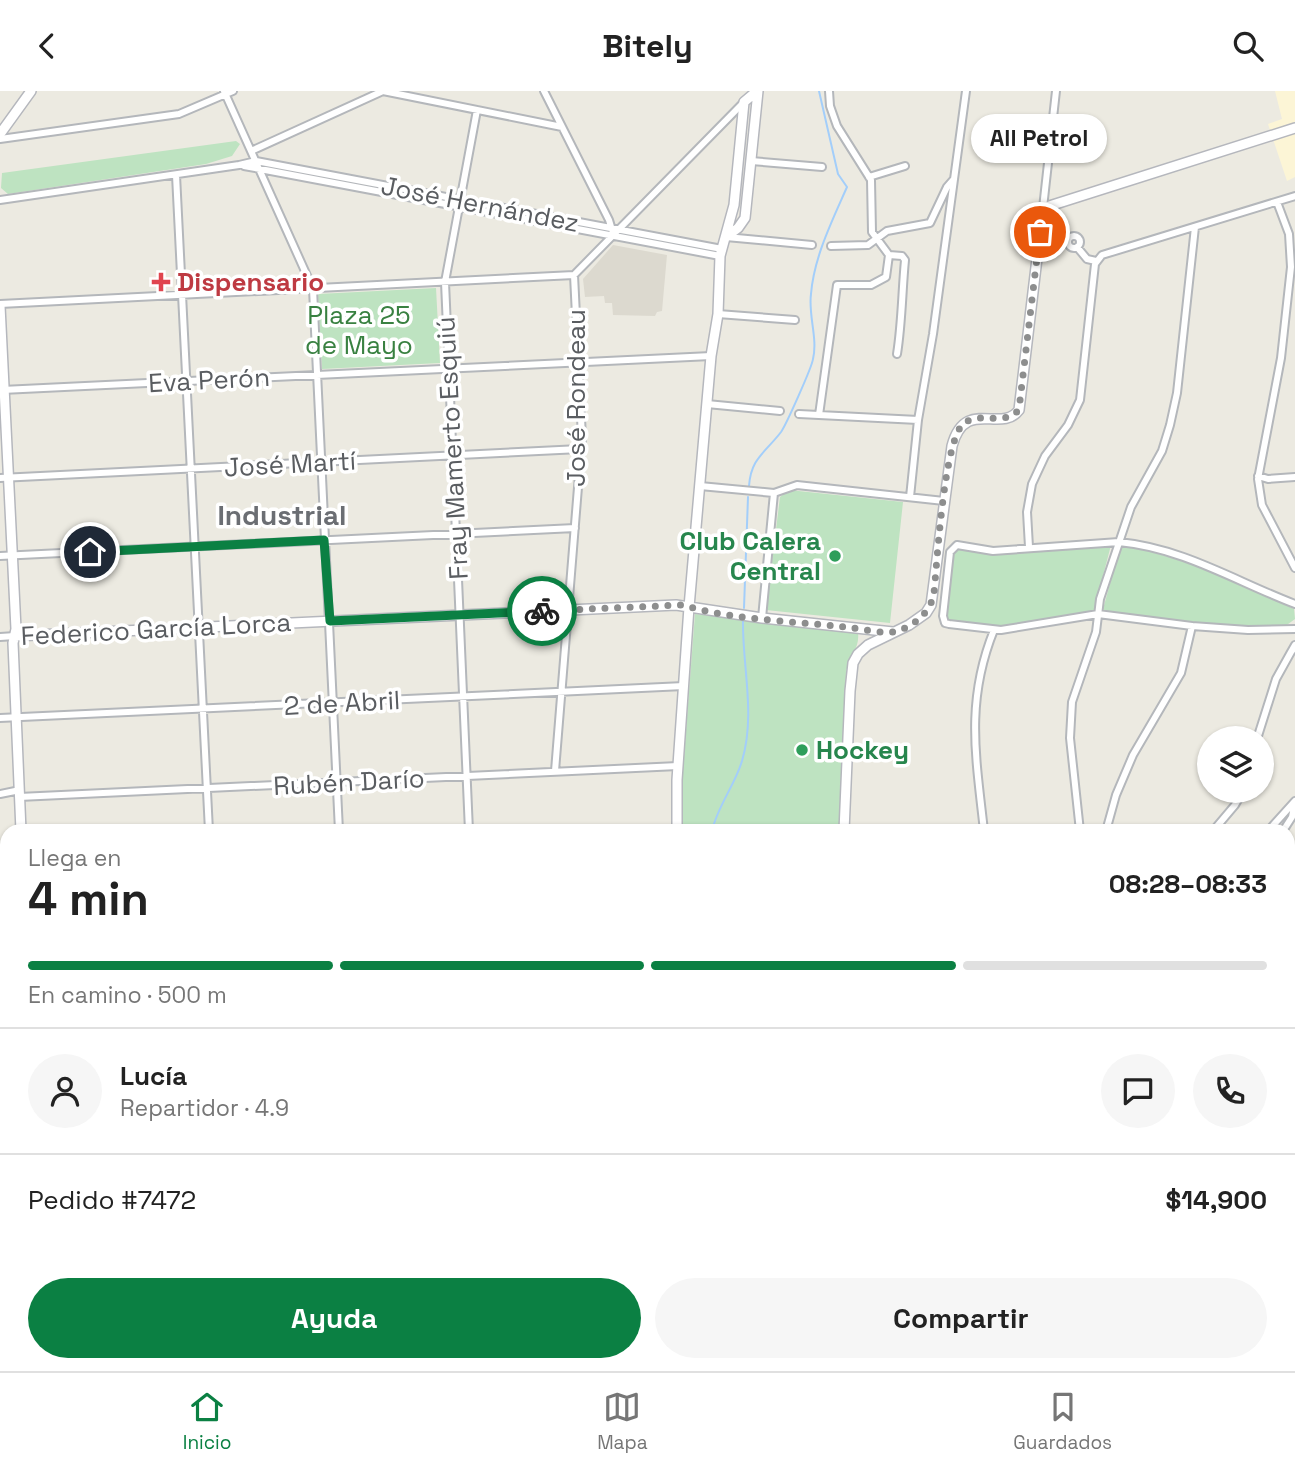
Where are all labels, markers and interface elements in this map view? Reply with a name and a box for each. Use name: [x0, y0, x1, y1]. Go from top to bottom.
text: Bitely: [602, 26, 693, 66]
icon: back: [28, 27, 66, 65]
icon: search: [1229, 27, 1267, 65]
callout: All Petrol: [972, 113, 1108, 162]
text: All Petrol: [990, 123, 1088, 153]
street label: José Hernández: [378, 168, 582, 240]
pin: [1010, 202, 1070, 262]
icon: bag: [1021, 213, 1059, 251]
place label: Dispensario: [177, 265, 324, 299]
marker: Dispensario: [151, 272, 171, 292]
park label: Plaza 25 de Mayo: [305, 298, 413, 362]
street label: José Rondeau: [559, 309, 593, 487]
street label: Fray Mamerto Esquiú: [428, 316, 476, 580]
street label: Eva Perón: [147, 360, 271, 400]
street label: José Martí: [223, 444, 358, 484]
district label: Industrial: [217, 497, 347, 533]
pin: [60, 522, 120, 582]
place label: Club Calera Central: [679, 524, 821, 588]
icon: home: [71, 533, 109, 571]
marker: Club Calera Central: [827, 548, 843, 564]
courier: [507, 576, 577, 646]
icon: bike: [523, 592, 561, 630]
street label: Federico García Lorca: [20, 605, 292, 653]
street label: 2 de Abril: [283, 683, 401, 723]
map controls: [1197, 726, 1274, 803]
button: layers: [1197, 726, 1274, 803]
place label: Hockey: [816, 733, 909, 767]
marker: Hockey: [794, 742, 810, 758]
street label: Rubén Darío: [272, 761, 426, 803]
text: Llega en: [28, 843, 121, 873]
text: 08:28–08:33: [1109, 867, 1267, 901]
text: 4 min: [28, 870, 149, 928]
text: En camino · 500 m: [28, 980, 227, 1010]
button: person: [28, 1054, 102, 1128]
button: chat: [1101, 1054, 1175, 1128]
button: phone: [1193, 1054, 1267, 1128]
text: Lucía: [120, 1059, 187, 1093]
text: Repartidor · 4.9: [120, 1093, 289, 1123]
text: Pedido #7472: [28, 1183, 196, 1217]
text: $14,900: [1166, 1183, 1267, 1217]
button: Ayuda: [28, 1278, 641, 1358]
button: Compartir: [655, 1278, 1267, 1358]
tab: Inicio: [183, 1388, 232, 1455]
tab: Mapa: [597, 1388, 648, 1455]
tab: Guardados: [1013, 1388, 1112, 1455]

